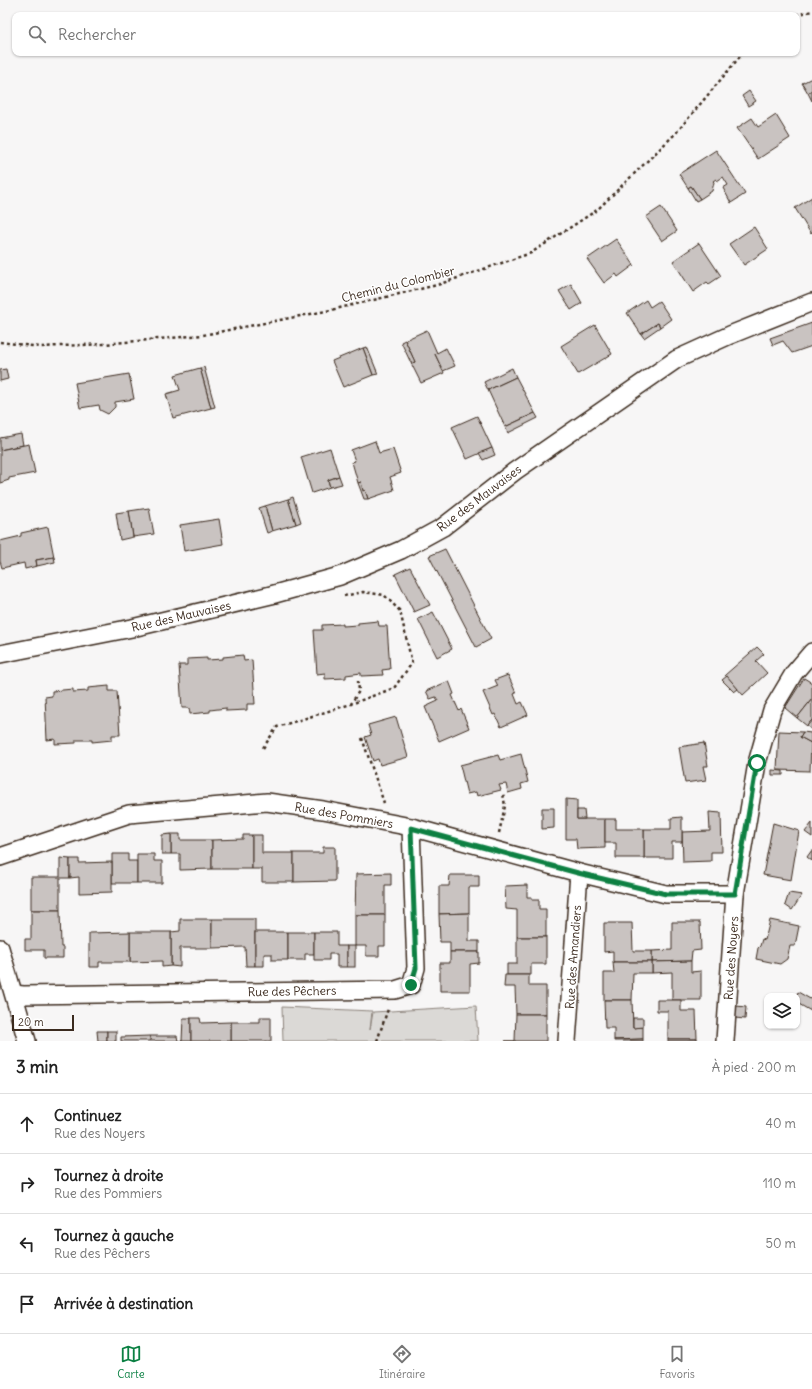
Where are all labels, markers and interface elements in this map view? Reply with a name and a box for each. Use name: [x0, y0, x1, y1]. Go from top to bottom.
search box: [12, 12, 800, 56]
icon: search: [26, 23, 48, 45]
text: Rechercher: [58, 25, 136, 44]
street label: Chemin du Colombier: [340, 263, 456, 305]
street label: Rue des Mauvaises: [434, 461, 524, 535]
street label: Rue des Mauvaises: [130, 597, 232, 635]
route start: [748, 754, 766, 772]
street label: Rue des Pommiers: [294, 799, 394, 831]
street label: Rue des Amandiers: [562, 904, 584, 1010]
street label: Rue des Noyers: [721, 915, 741, 1001]
route end: [402, 976, 420, 994]
street label: Rue des Pêchers: [248, 983, 336, 999]
map controls: [764, 993, 800, 1029]
button: layers: [764, 993, 800, 1029]
scale bar: [12, 1013, 74, 1032]
text: 20 m: [18, 1015, 44, 1029]
text: 3 min: [16, 1056, 58, 1078]
text: À pied · 200 m: [712, 1059, 796, 1076]
text: Continuez: [54, 1106, 122, 1125]
icon: ahead: [16, 1113, 38, 1135]
text: 40 m: [765, 1115, 796, 1132]
text: Rue des Noyers: [54, 1125, 145, 1142]
text: Tournez à droite: [54, 1166, 163, 1185]
icon: right: [16, 1173, 38, 1195]
text: 110 m: [763, 1175, 796, 1192]
text: Rue des Pommiers: [54, 1185, 162, 1202]
text: Tournez à gauche: [54, 1226, 174, 1245]
icon: left: [16, 1233, 38, 1255]
text: 50 m: [765, 1235, 796, 1252]
text: Rue des Pêchers: [54, 1245, 150, 1262]
icon: arrive: [16, 1293, 38, 1315]
text: Arrivée à destination: [54, 1294, 193, 1313]
tab: Carte: [117, 1343, 145, 1381]
tab: Itinéraire: [379, 1343, 425, 1381]
tab: Favoris: [659, 1343, 695, 1381]

